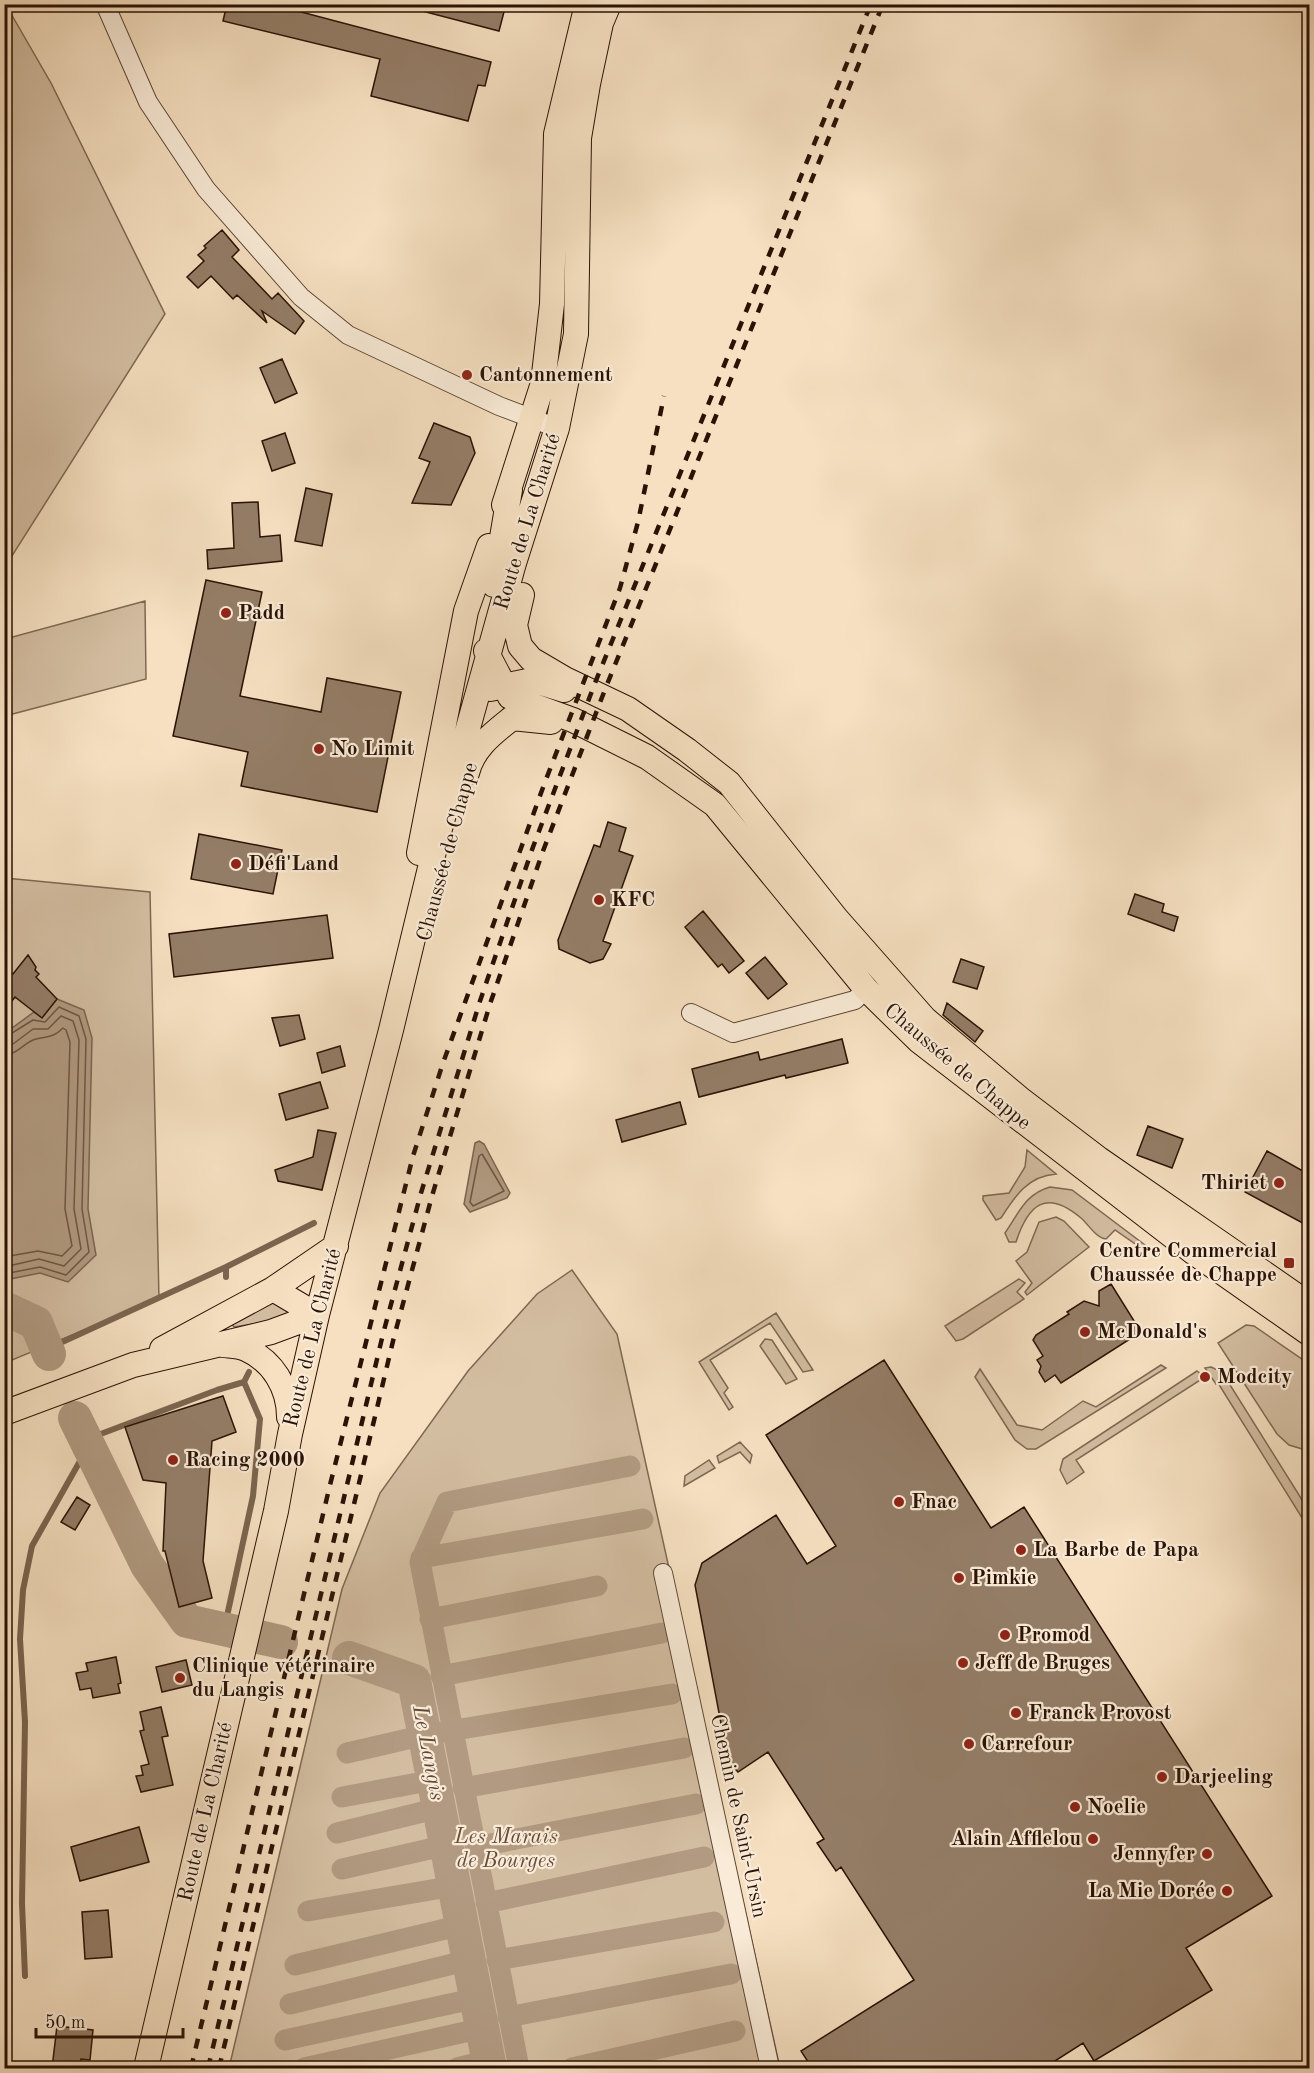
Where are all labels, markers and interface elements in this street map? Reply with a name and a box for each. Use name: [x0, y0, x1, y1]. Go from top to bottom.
place label: Cantonnement: [479, 365, 613, 386]
marker: Cantonnement: [460, 368, 474, 382]
street label: Route de La Charité: [491, 431, 565, 613]
place label: Padd: [238, 603, 285, 624]
marker: Padd: [219, 606, 233, 620]
place label: No Limit: [331, 739, 415, 760]
marker: No Limit: [312, 742, 326, 756]
street label: Chaussée de Chappe: [414, 760, 482, 944]
place label: Défi'Land: [248, 854, 339, 875]
marker: Défi'Land: [229, 857, 243, 871]
place label: KFC: [611, 890, 655, 911]
marker: KFC: [592, 893, 606, 907]
street label: Chaussée de Chappe: [880, 1000, 1034, 1134]
place label: Thiriet: [1201, 1173, 1267, 1194]
marker: Thiriet: [1272, 1176, 1286, 1190]
place label: Centre Commercial Chaussée de Chappe: [1089, 1241, 1277, 1286]
street label: Route de La Charité: [281, 1246, 345, 1430]
marker: Centre Commercial Chaussée de Chappe: [1282, 1256, 1296, 1270]
place label: McDonald's: [1097, 1322, 1207, 1343]
marker: McDonald's: [1078, 1325, 1092, 1339]
place label: Modcity: [1217, 1367, 1292, 1388]
marker: Modcity: [1198, 1370, 1212, 1384]
place label: Racing 2000: [185, 1450, 305, 1471]
marker: Racing 2000: [166, 1453, 180, 1467]
place label: Fnac: [911, 1492, 957, 1513]
marker: Fnac: [892, 1495, 906, 1509]
place label: La Barbe de Papa: [1033, 1540, 1199, 1561]
marker: La Barbe de Papa: [1014, 1543, 1028, 1557]
place label: Pimkie: [971, 1568, 1037, 1589]
marker: Pimkie: [952, 1571, 966, 1585]
place label: Promod: [1017, 1625, 1090, 1646]
marker: Promod: [998, 1628, 1012, 1642]
place label: Jeff de Bruges: [975, 1653, 1110, 1674]
place label: Clinique vétérinaire du Langis: [192, 1656, 375, 1701]
marker: Jeff de Bruges: [956, 1656, 970, 1670]
marker: Clinique vétérinaire du Langis: [173, 1671, 187, 1685]
water label: Le Langis: [408, 1702, 448, 1803]
place label: Franck Provost: [1028, 1703, 1172, 1724]
marker: Franck Provost: [1009, 1706, 1023, 1720]
street label: Chemin de Saint-Ursin: [706, 1712, 770, 1920]
street label: Route de La Charité: [175, 1720, 237, 1904]
place label: Carrefour: [981, 1734, 1072, 1755]
marker: Carrefour: [962, 1737, 976, 1751]
place label: Darjeeling: [1174, 1767, 1273, 1788]
marker: Darjeeling: [1155, 1770, 1169, 1784]
place label: Noelie: [1087, 1797, 1146, 1818]
marker: Noelie: [1068, 1800, 1082, 1814]
park label: Les Marais de Bourges: [453, 1827, 558, 1872]
place label: Alain Afflelou: [951, 1829, 1081, 1850]
marker: Alain Afflelou: [1086, 1832, 1100, 1846]
place label: Jennyfer: [1113, 1844, 1195, 1865]
marker: Jennyfer: [1200, 1847, 1214, 1861]
place label: La Mie Dorée: [1088, 1881, 1215, 1902]
marker: La Mie Dorée: [1220, 1884, 1234, 1898]
scale bar: [36, 2001, 183, 2039]
text: 50 m: [45, 2014, 85, 2032]

